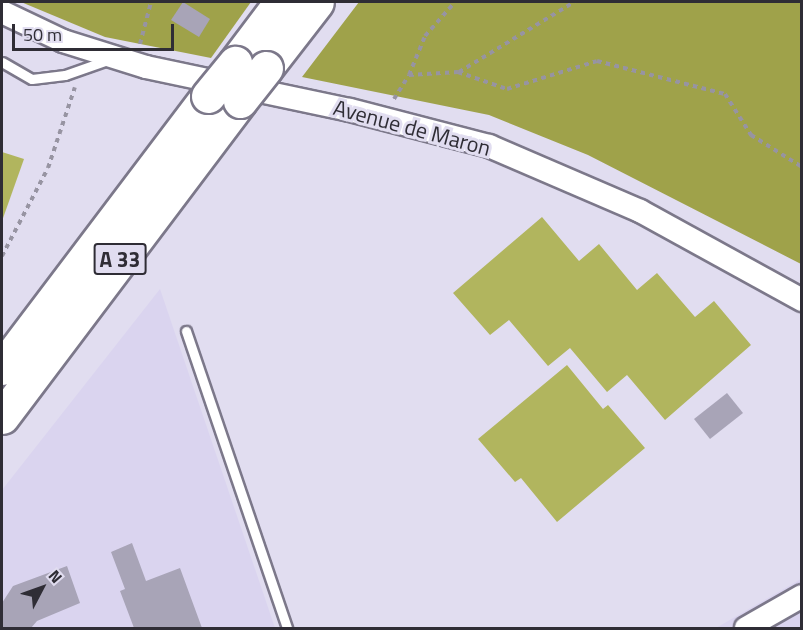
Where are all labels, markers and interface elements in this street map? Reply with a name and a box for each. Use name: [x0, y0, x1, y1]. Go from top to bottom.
scale bar: [15, 12, 177, 50]
text: 50 m: [23, 21, 62, 48]
street label: Avenue de Maron: [331, 94, 493, 162]
road number: A 33: [93, 241, 147, 277]
north arrow: [12, 558, 72, 618]
text: N: [43, 564, 68, 588]

